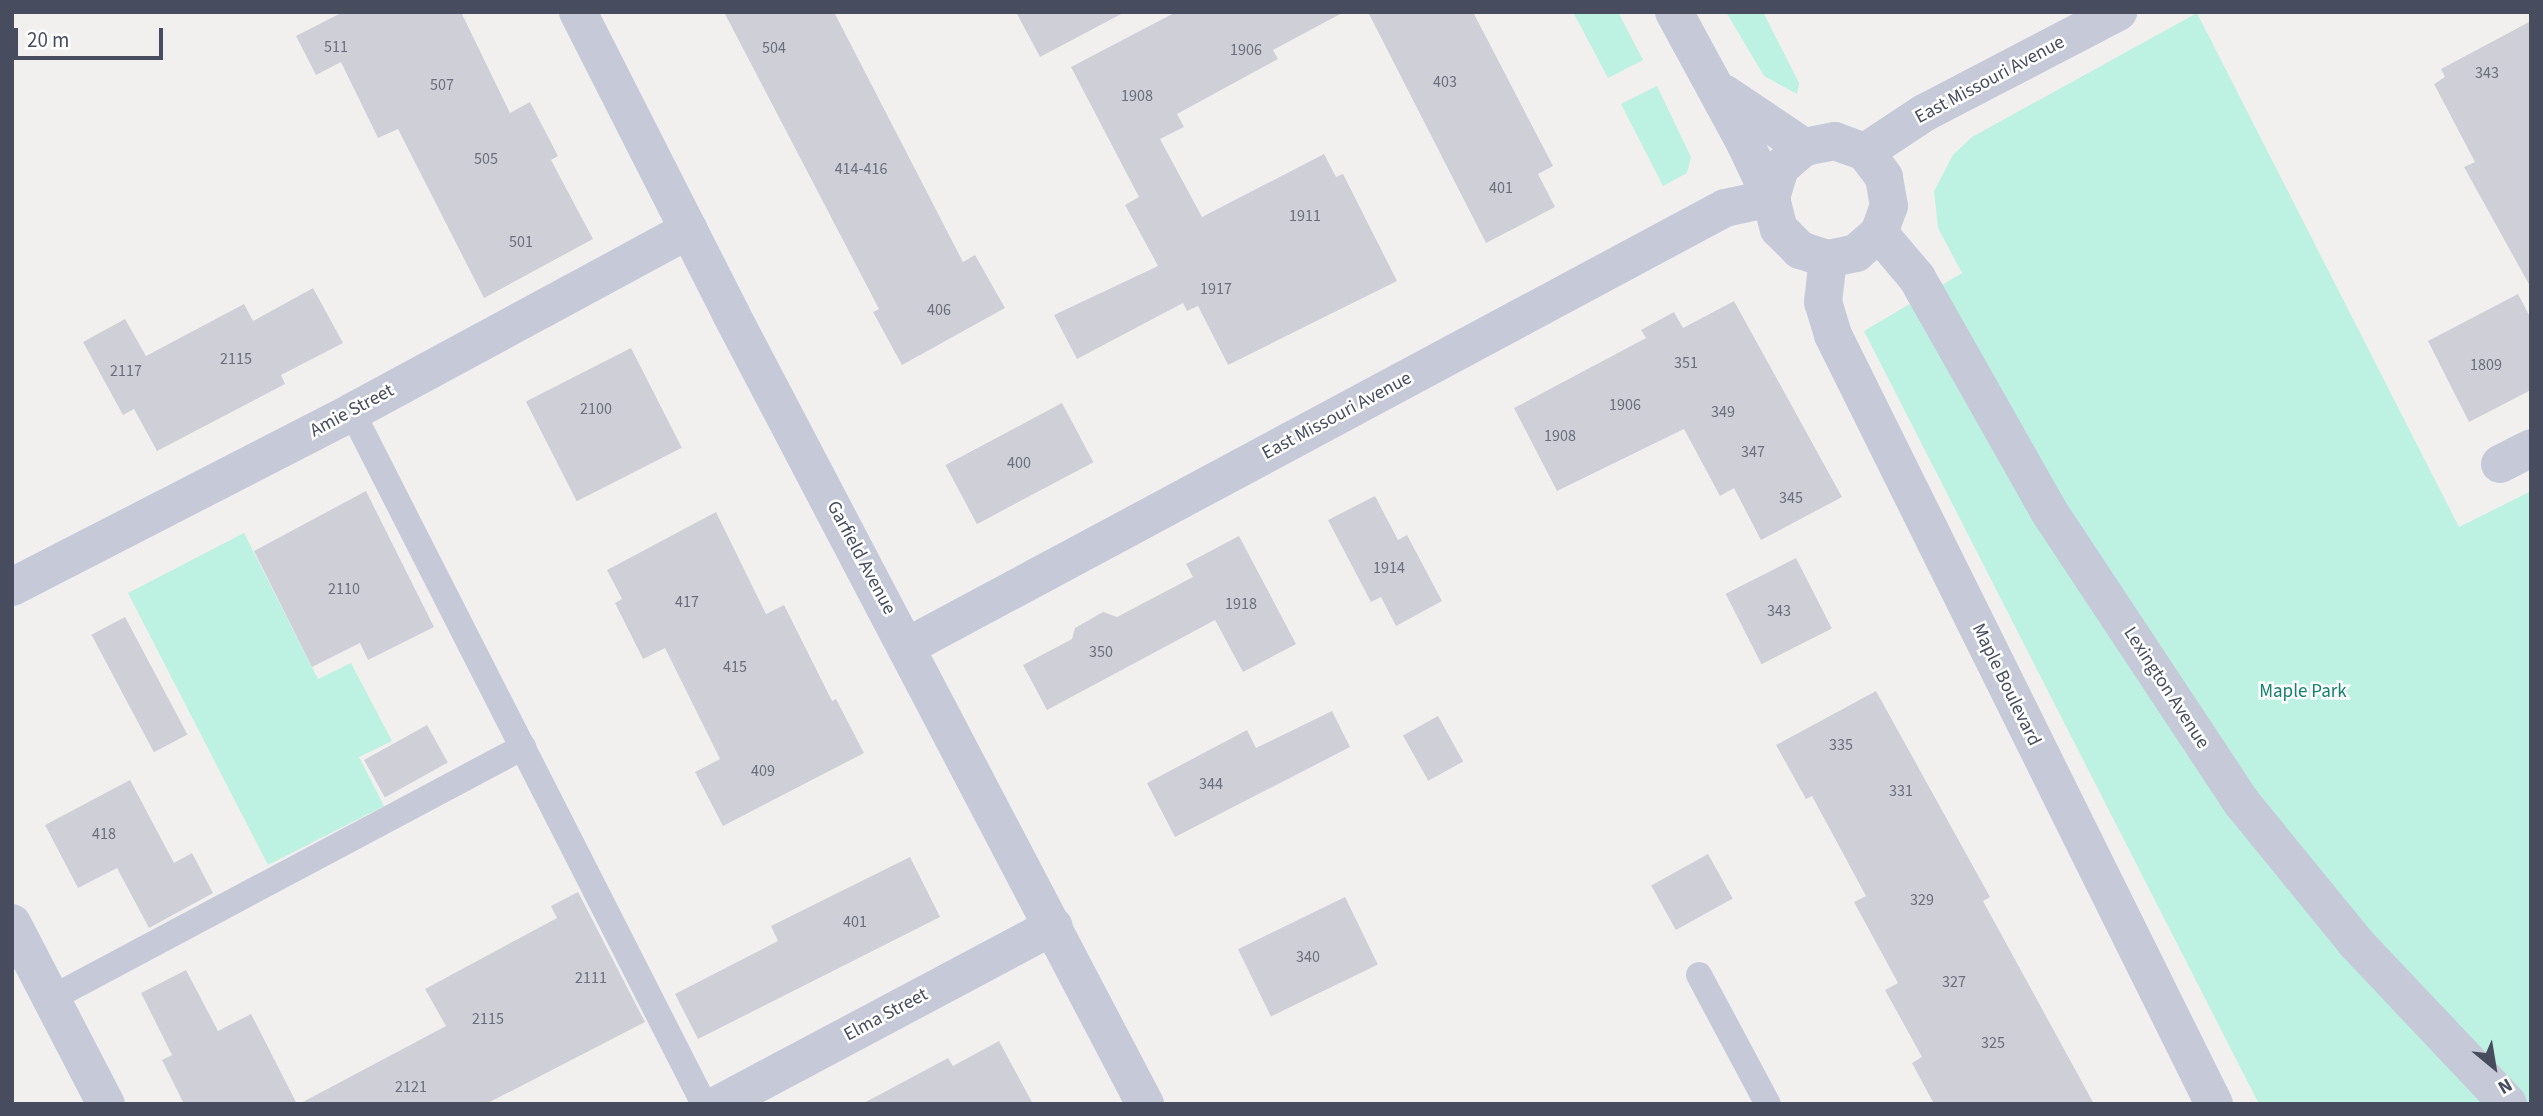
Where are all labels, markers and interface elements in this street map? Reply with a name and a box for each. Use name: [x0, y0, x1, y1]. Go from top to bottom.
scale bar: [18, 14, 166, 58]
text: 20 m: [27, 25, 69, 55]
street label: East Missouri Avenue: [1911, 31, 2069, 129]
house number: 511: [324, 37, 348, 57]
house number: 504: [762, 38, 786, 58]
house number: 1906: [1230, 40, 1262, 60]
house number: 343: [2475, 63, 2499, 83]
house number: 403: [1433, 72, 1457, 92]
house number: 507: [430, 75, 454, 95]
house number: 1908: [1121, 86, 1153, 106]
house number: 505: [474, 149, 498, 169]
house number: 414-416: [835, 159, 887, 179]
house number: 401: [1489, 178, 1513, 198]
house number: 1911: [1289, 206, 1321, 226]
house number: 501: [509, 232, 533, 252]
house number: 1917: [1200, 279, 1232, 299]
house number: 406: [927, 300, 951, 320]
house number: 2115: [220, 349, 252, 369]
house number: 351: [1674, 353, 1698, 373]
house number: 1809: [2470, 355, 2502, 375]
house number: 2117: [110, 361, 142, 381]
street label: East Missouri Avenue: [1258, 367, 1416, 465]
street label: Amie Street: [306, 379, 398, 443]
house number: 1906: [1609, 395, 1641, 415]
house number: 2100: [580, 399, 612, 419]
house number: 349: [1711, 402, 1735, 422]
house number: 1908: [1544, 426, 1576, 446]
house number: 347: [1741, 442, 1765, 462]
house number: 400: [1007, 453, 1031, 473]
house number: 345: [1779, 488, 1803, 508]
street label: Garfield Avenue: [822, 497, 900, 619]
house number: 1914: [1373, 558, 1405, 578]
house number: 2110: [328, 579, 360, 599]
house number: 417: [675, 592, 699, 612]
house number: 1918: [1225, 594, 1257, 614]
house number: 343: [1767, 601, 1791, 621]
street label: Maple Boulevard: [1967, 620, 2045, 750]
street label: Lexington Avenue: [2118, 623, 2214, 753]
house number: 350: [1089, 642, 1113, 662]
house number: 415: [723, 657, 747, 677]
park label: Maple Park: [2259, 681, 2347, 703]
house number: 335: [1829, 735, 1853, 755]
house number: 409: [751, 761, 775, 781]
house number: 344: [1199, 774, 1223, 794]
house number: 331: [1889, 781, 1913, 801]
house number: 418: [92, 824, 116, 844]
house number: 329: [1910, 890, 1934, 910]
house number: 401: [843, 912, 867, 932]
house number: 340: [1296, 947, 1320, 967]
house number: 2111: [575, 968, 607, 988]
house number: 327: [1942, 972, 1966, 992]
street label: Elma Street: [840, 983, 932, 1047]
house number: 2115: [472, 1009, 504, 1029]
north arrow: [2459, 1032, 2529, 1102]
house number: 325: [1981, 1033, 2005, 1053]
text: N: [2493, 1071, 2517, 1100]
house number: 2121: [395, 1077, 427, 1097]

